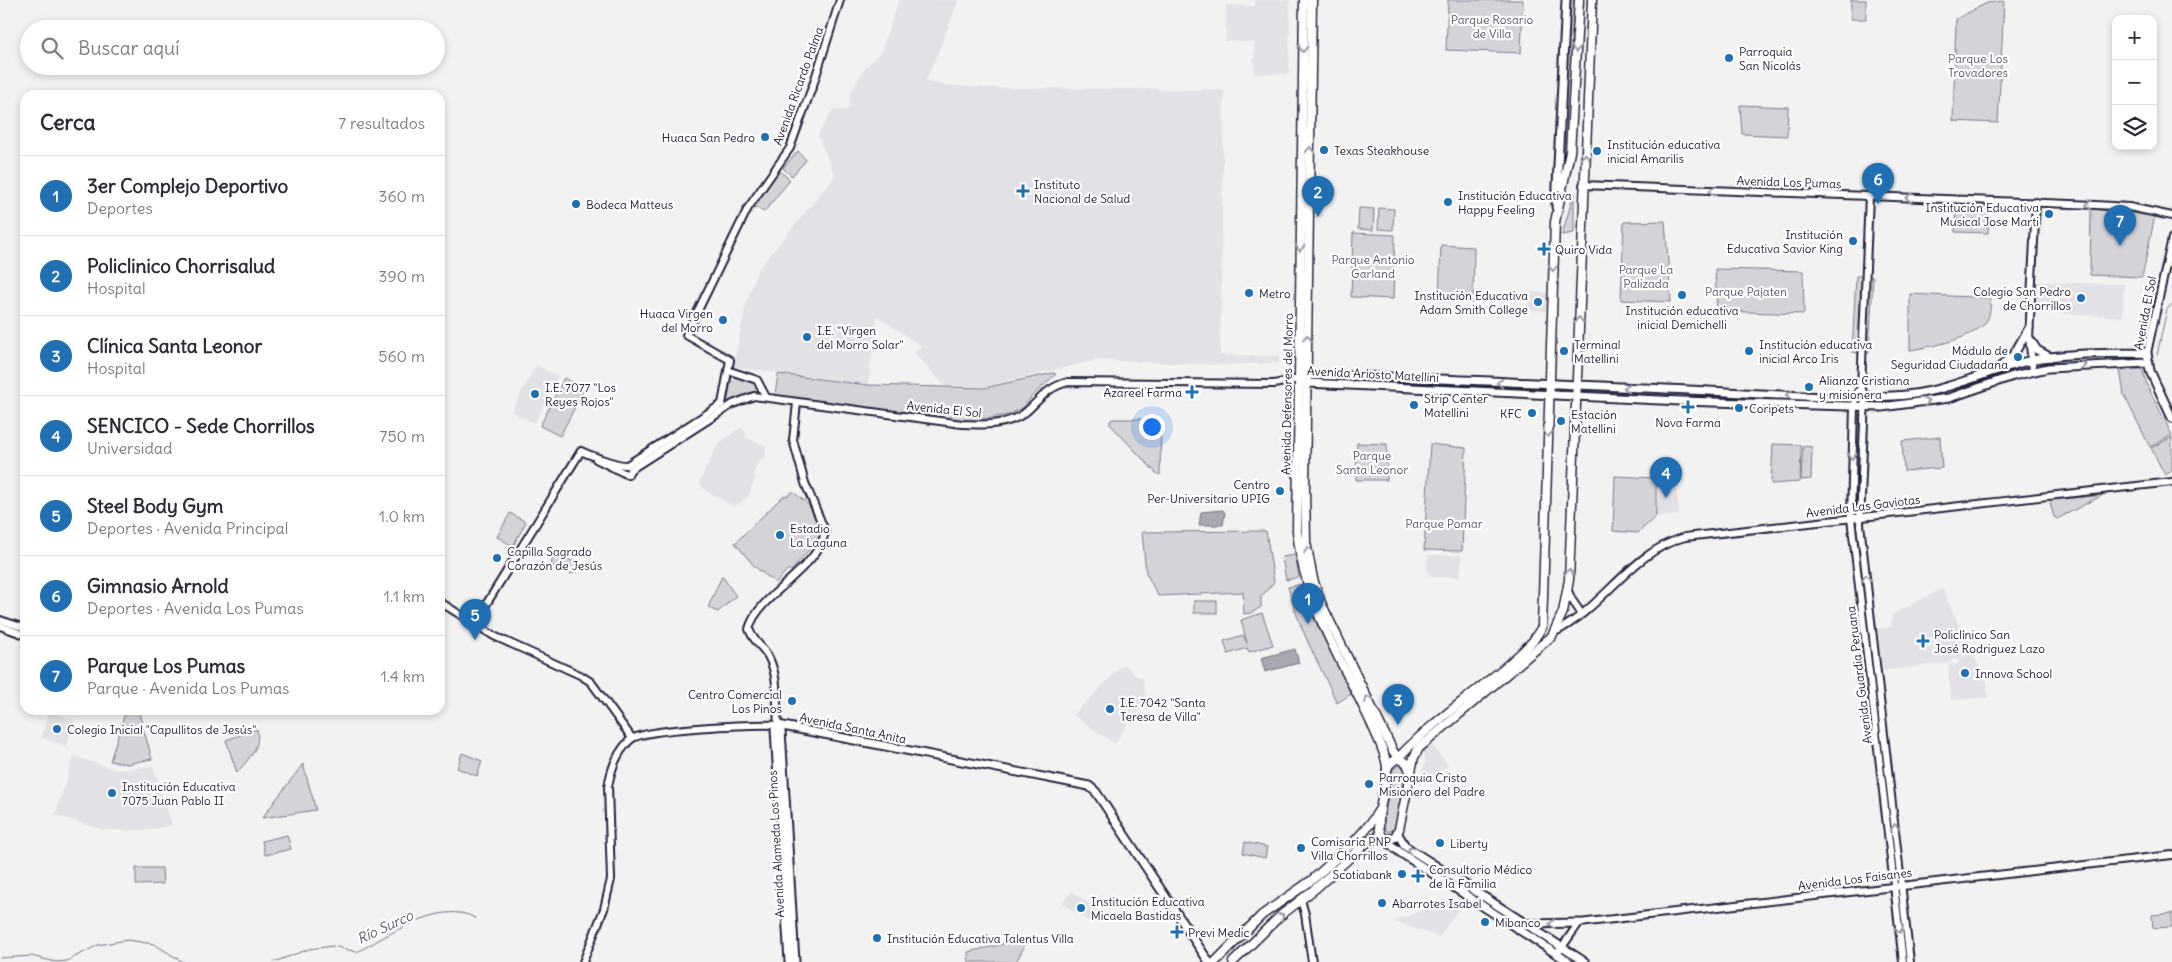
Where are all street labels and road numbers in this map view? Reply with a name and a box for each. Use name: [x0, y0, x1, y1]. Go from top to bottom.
street label: Avenida Ricardo Palma: [770, 25, 826, 147]
street label: Avenida Los Pumas: [1736, 173, 1842, 191]
street label: Avenida El Sol: [2130, 275, 2160, 351]
street label: Avenida Defensores del Morro: [1278, 313, 1296, 475]
street label: Avenida Ariosto Matellini: [1307, 363, 1439, 385]
street label: Avenida El Sol: [906, 398, 982, 420]
street label: Avenida Las Gaviotas: [1805, 492, 1921, 520]
street label: Avenida Guardia Peruana: [1843, 605, 1875, 745]
street label: Avenida Santa Anita: [798, 709, 908, 747]
street label: Avenida Alameda Los Pinos: [765, 770, 787, 918]
street label: Avenida Los Faisanes: [1797, 865, 1913, 893]

